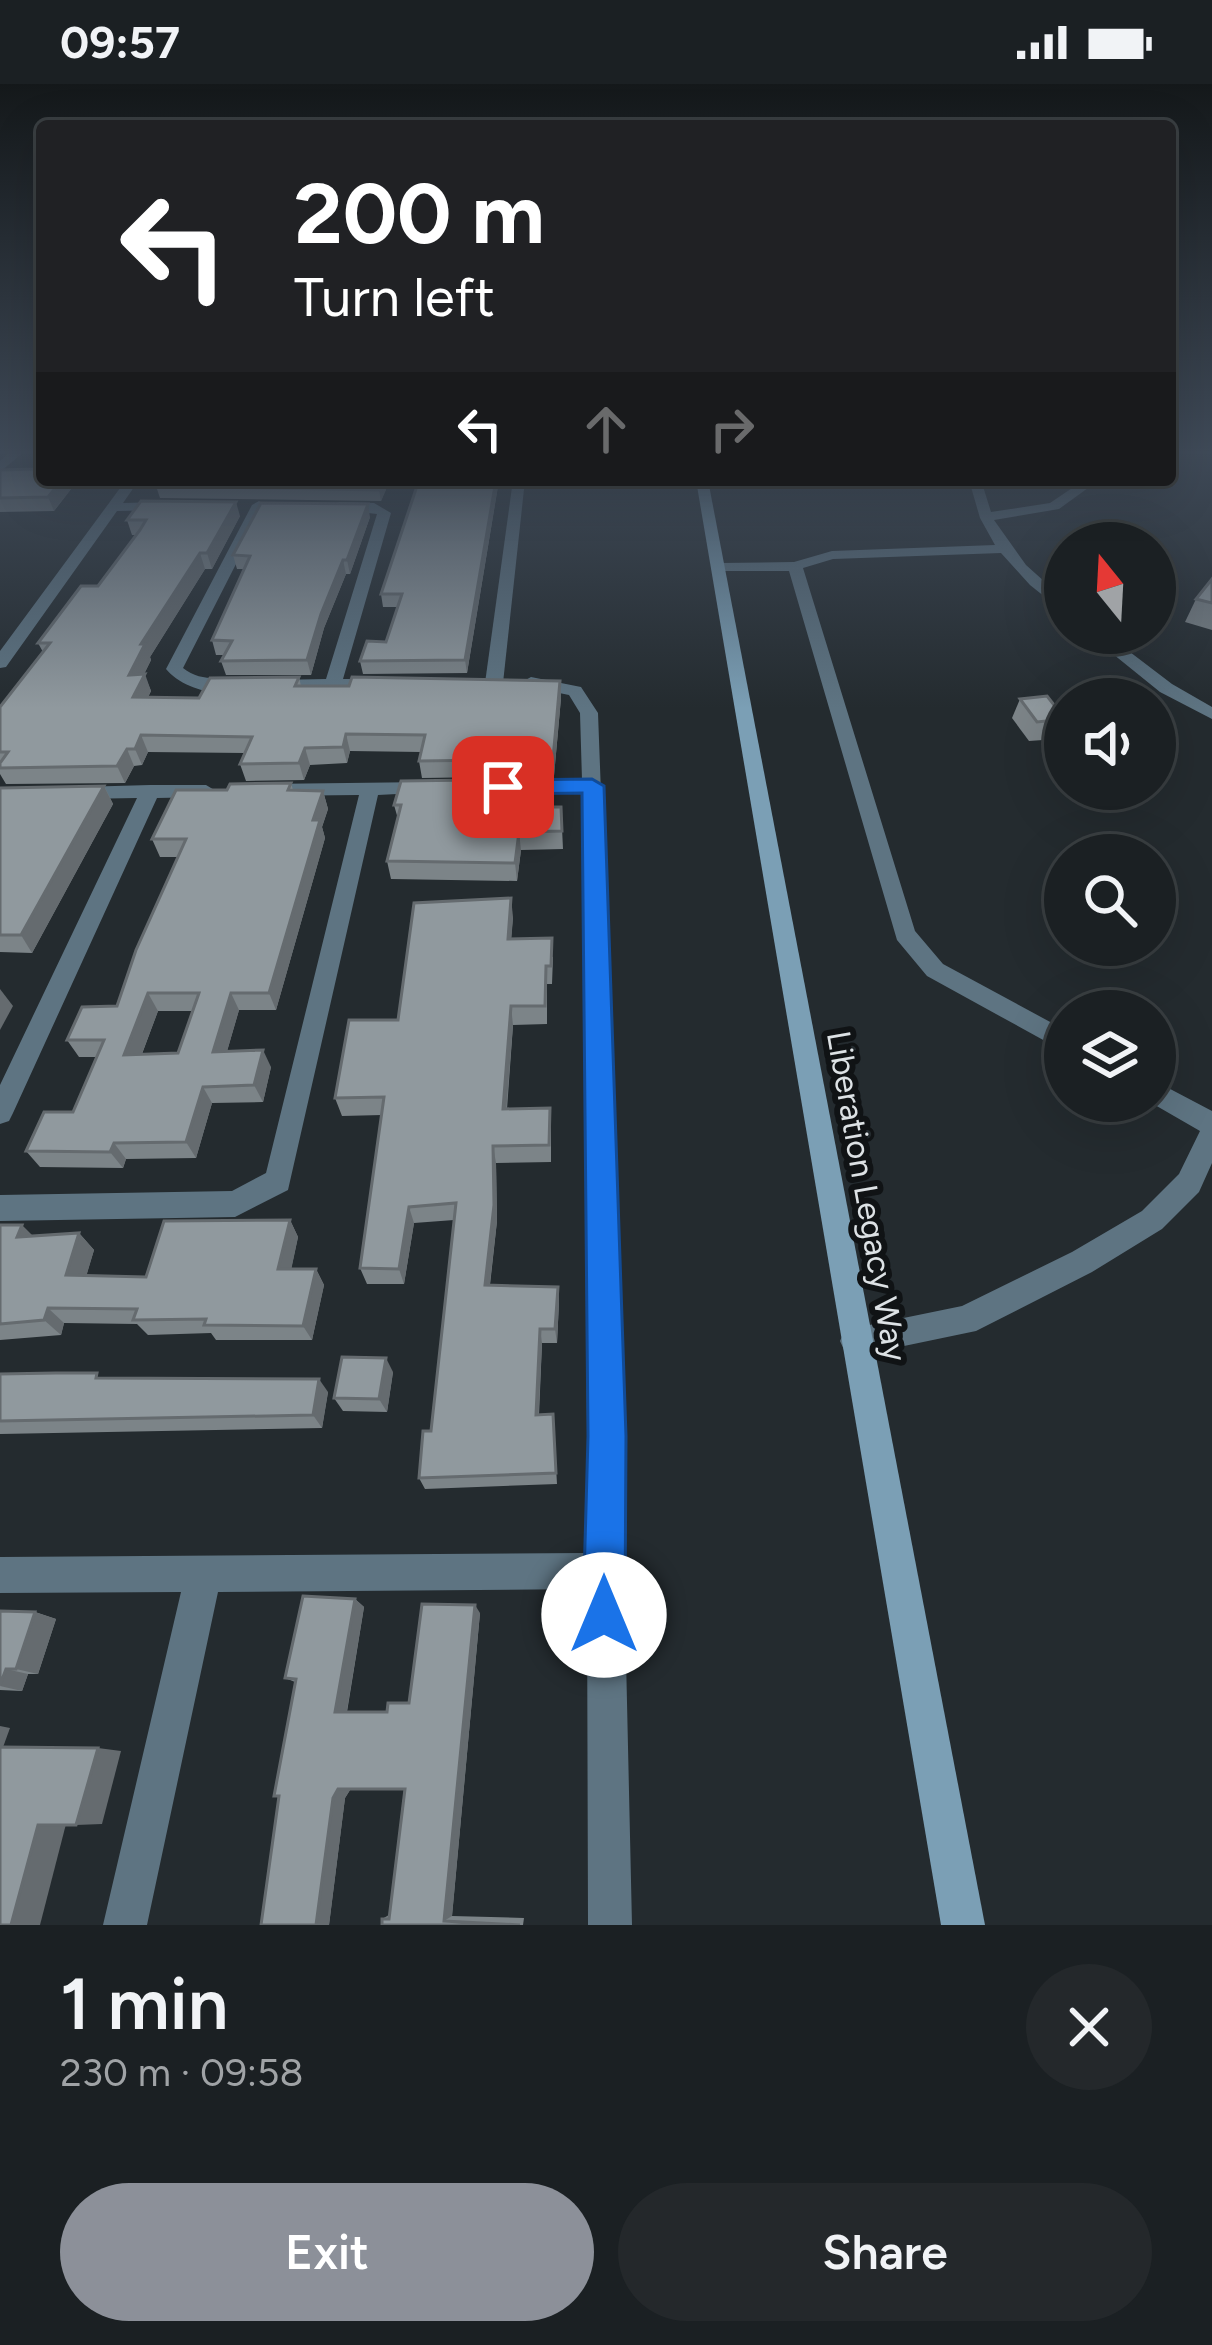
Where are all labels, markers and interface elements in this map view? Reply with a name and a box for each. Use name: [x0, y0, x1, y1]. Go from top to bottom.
text: 09:57: [60, 15, 180, 69]
text: 200 m: [294, 163, 545, 264]
icon: left: [96, 168, 252, 324]
text: Turn left: [294, 265, 495, 330]
icon: left: [447, 396, 513, 462]
icon: ahead: [573, 396, 639, 462]
icon: right: [699, 396, 765, 462]
north arrow: [1044, 522, 1176, 654]
map controls: [1044, 522, 1176, 1122]
button: sound: [1044, 678, 1176, 810]
pin: [452, 736, 554, 838]
icon: arrive: [470, 754, 536, 820]
button: search: [1044, 834, 1176, 966]
button: layers: [1044, 990, 1176, 1122]
street label: Liberation Legacy Way: [819, 1028, 915, 1365]
position arrow: [541, 1552, 667, 1678]
text: 1 min: [60, 1961, 228, 2047]
button: close: [1026, 1964, 1152, 2090]
text: 230 m · 09:58: [60, 2049, 303, 2096]
button: Exit: [60, 2183, 594, 2321]
button: Share: [618, 2183, 1152, 2321]

